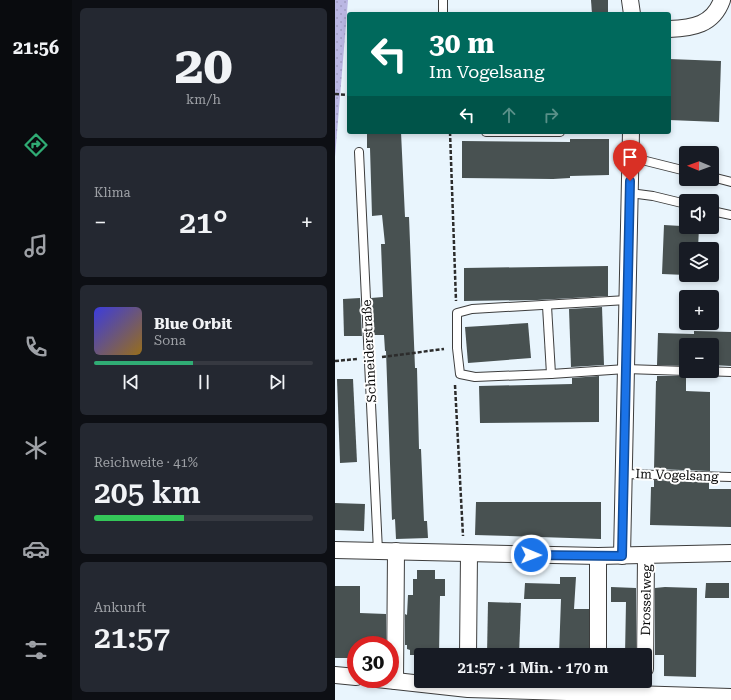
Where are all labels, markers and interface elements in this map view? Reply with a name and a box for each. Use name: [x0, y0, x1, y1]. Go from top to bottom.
text: 30 m: [429, 27, 494, 60]
icon: left: [363, 28, 415, 80]
text: 20: [174, 35, 233, 96]
text: 21:56: [13, 37, 59, 58]
text: Im Vogelsang: [429, 61, 544, 82]
text: km/h: [186, 92, 221, 107]
icon: left: [456, 104, 478, 126]
icon: ahead: [498, 104, 520, 126]
icon: right: [540, 104, 562, 126]
icon: directions: [22, 131, 50, 159]
pin: [613, 140, 647, 181]
icon: arrive: [619, 146, 641, 168]
north arrow: [679, 146, 719, 186]
map controls: [679, 146, 719, 378]
text: Klima: [94, 185, 131, 200]
button: sound: [679, 194, 719, 234]
text: 21°: [179, 205, 228, 240]
text: −: [94, 210, 106, 235]
text: +: [301, 210, 313, 235]
icon: music: [22, 232, 50, 260]
button: layers: [679, 242, 719, 282]
button: +: [679, 290, 719, 330]
street label: Schneiderstraße: [359, 299, 379, 403]
text: Blue Orbit: [154, 315, 232, 333]
icon: phone: [22, 333, 50, 361]
text: Sona: [154, 333, 186, 348]
button: −: [679, 338, 719, 378]
icon: previous: [120, 371, 142, 393]
icon: pause: [193, 371, 215, 393]
icon: next: [266, 371, 288, 393]
icon: climate: [22, 434, 50, 462]
text: Reichweite · 41%: [94, 455, 198, 470]
street label: Im Vogelsang: [635, 466, 720, 484]
text: 205 km: [94, 475, 201, 510]
position arrow: [510, 534, 552, 576]
icon: car: [22, 535, 50, 563]
street label: Drosselweg: [638, 564, 654, 636]
text: Ankunft: [94, 600, 146, 615]
text: 21:57: [94, 620, 170, 655]
icon: filters: [22, 636, 50, 664]
speed limit sign: 30: [347, 636, 399, 688]
text: 21:57 · 1 Min. · 170 m: [457, 659, 609, 677]

